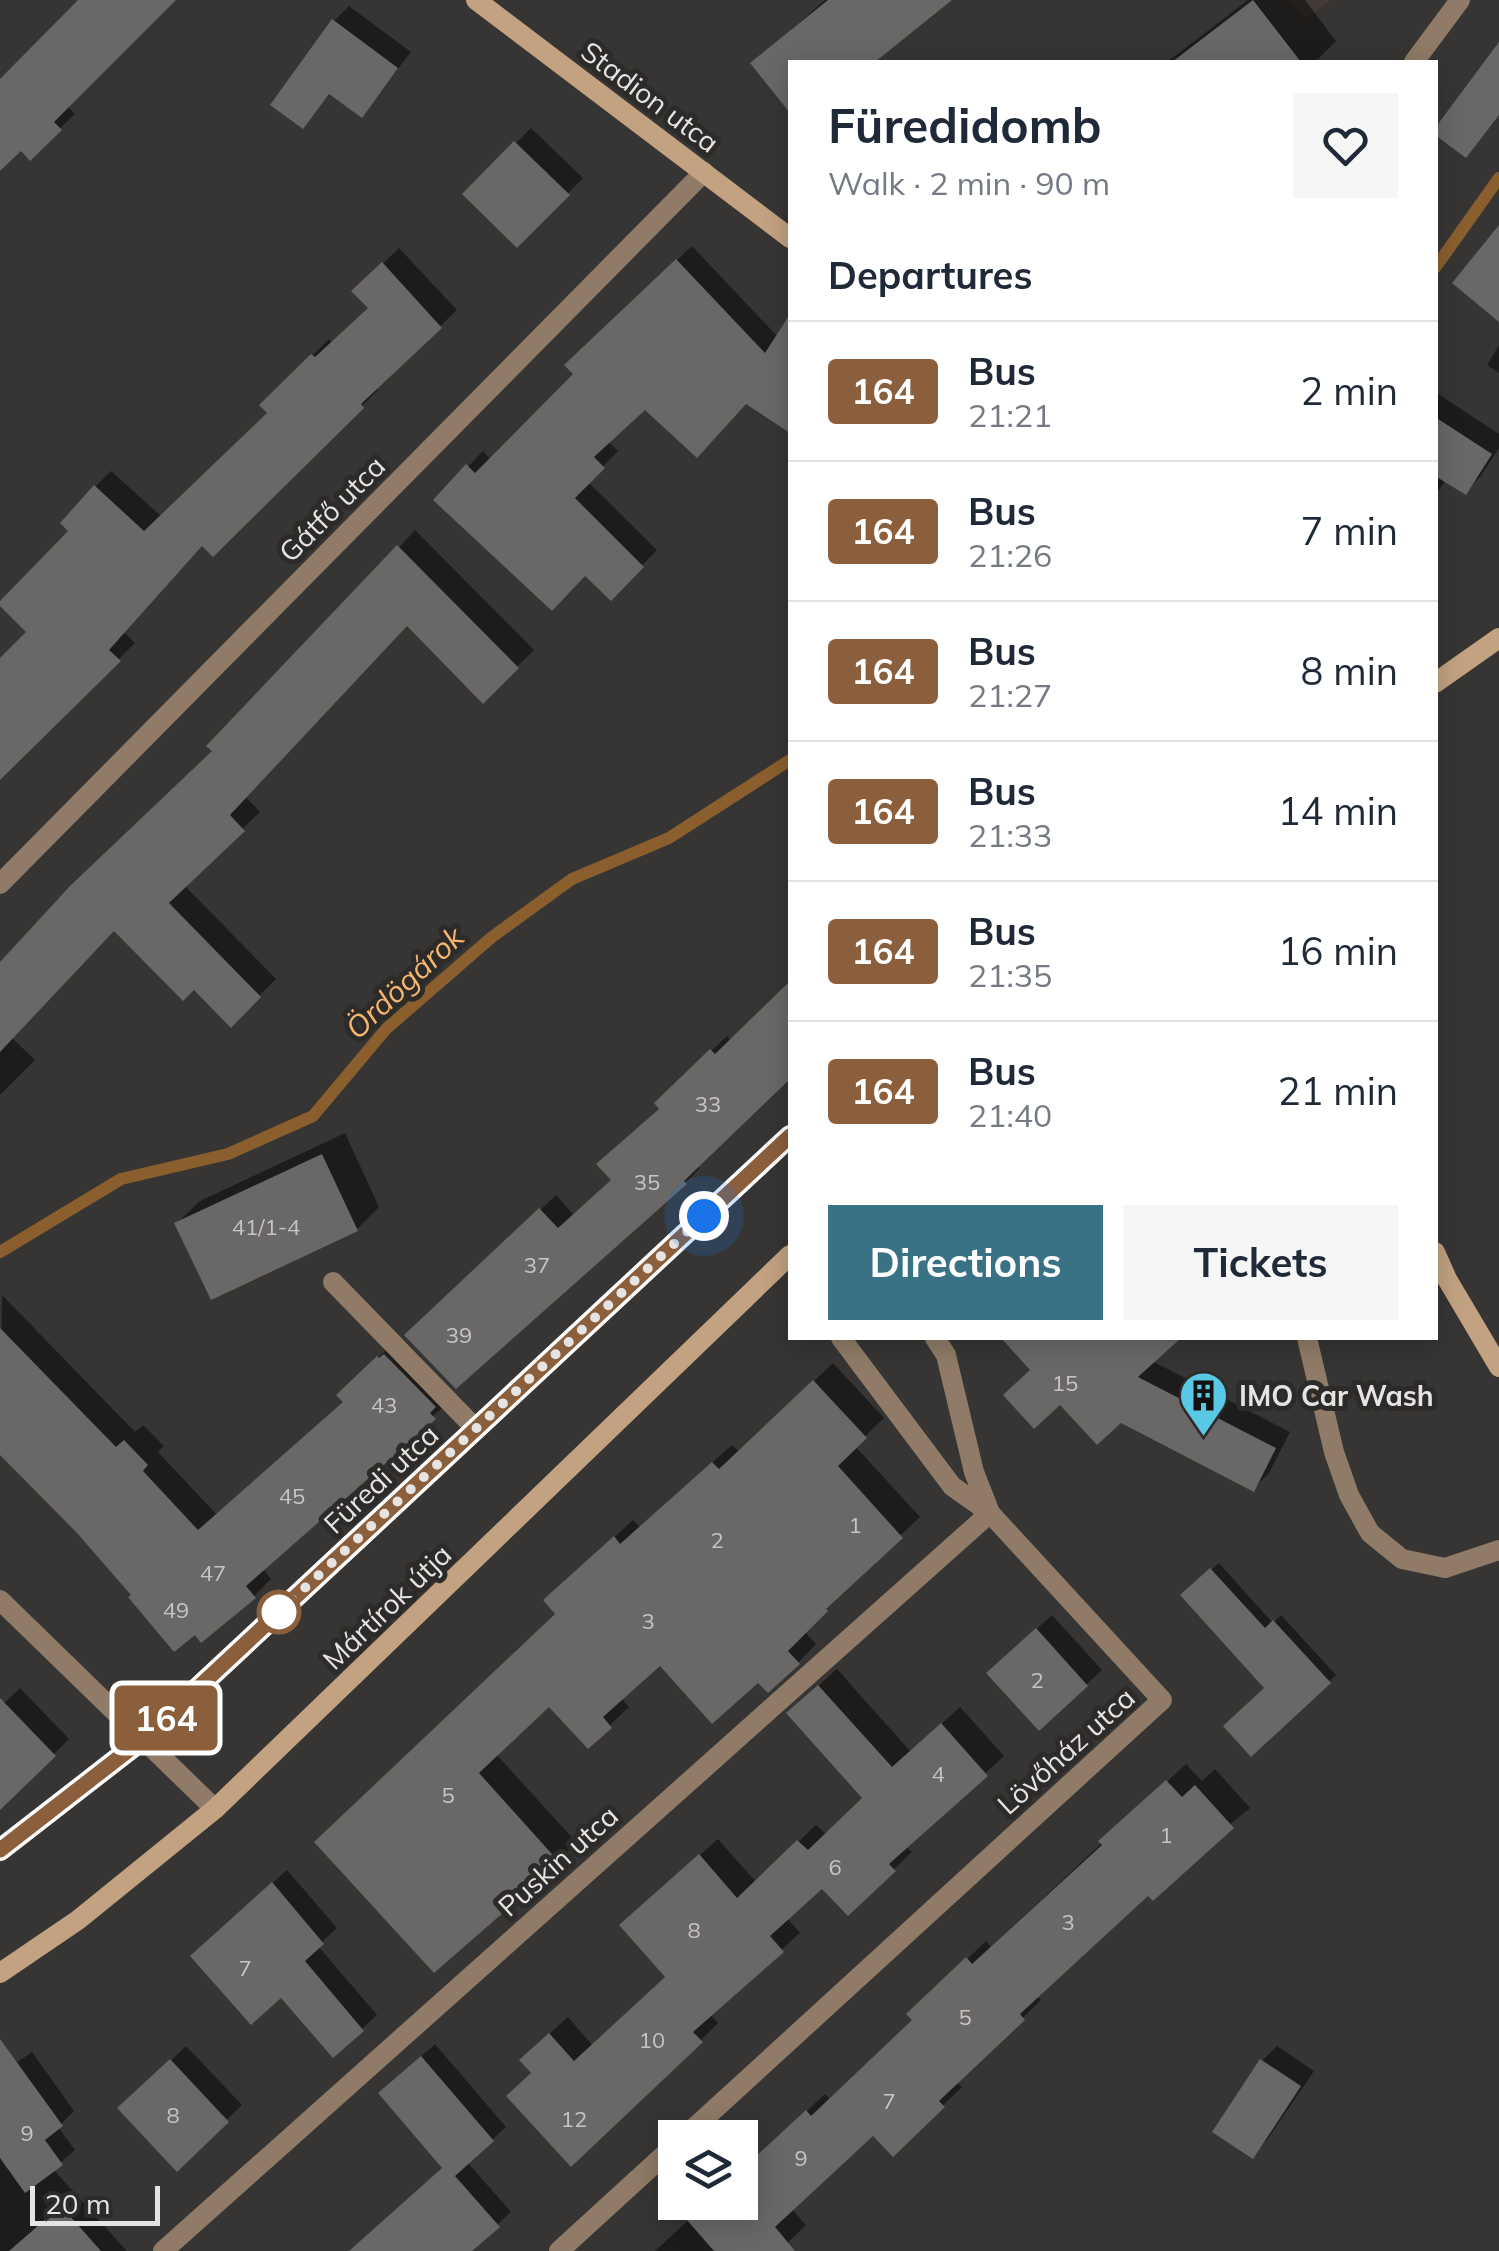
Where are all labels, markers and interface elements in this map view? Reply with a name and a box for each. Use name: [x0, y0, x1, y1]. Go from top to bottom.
street label: Stadion utca: [574, 33, 726, 160]
button: heart: [1293, 93, 1398, 198]
text: Füredidomb: [828, 95, 1102, 155]
text: Walk · 2 min · 90 m: [828, 163, 1110, 203]
text: Departures: [828, 251, 1032, 299]
text: Bus: [968, 347, 1036, 395]
text: 2 min: [1301, 367, 1398, 415]
text: 164: [851, 369, 915, 413]
text: 21:21: [968, 395, 1052, 435]
street label: Gátfő utca: [271, 448, 392, 569]
text: Bus: [968, 487, 1036, 535]
text: 7 min: [1301, 507, 1398, 555]
text: 164: [851, 509, 915, 553]
text: 21:26: [968, 535, 1052, 575]
text: Bus: [968, 627, 1036, 675]
text: 8 min: [1301, 647, 1398, 695]
text: 164: [851, 649, 915, 693]
text: 21:27: [968, 675, 1052, 715]
text: Bus: [968, 767, 1036, 815]
text: 14 min: [1278, 787, 1398, 835]
text: 164: [851, 789, 915, 833]
text: 21:33: [968, 815, 1052, 855]
text: Bus: [968, 907, 1036, 955]
water label: Ördögárok: [337, 917, 473, 1047]
text: 16 min: [1278, 927, 1398, 975]
text: 164: [851, 929, 915, 973]
text: 21:35: [968, 955, 1052, 995]
text: Bus: [968, 1047, 1036, 1095]
text: 21 min: [1278, 1067, 1398, 1115]
text: 164: [851, 1069, 915, 1113]
house number: 33: [695, 1090, 721, 1118]
text: 21:40: [968, 1095, 1052, 1135]
house number: 35: [634, 1168, 660, 1196]
your location: [679, 1191, 729, 1241]
button: Directions: [828, 1205, 1103, 1320]
button: Tickets: [1123, 1205, 1398, 1320]
house number: 41/1-4: [232, 1213, 300, 1241]
house number: 37: [524, 1251, 550, 1279]
house number: 39: [446, 1321, 472, 1349]
house number: 15: [1052, 1369, 1078, 1397]
building icon: IMO Car Wash: [1178, 1370, 1230, 1438]
place label: IMO Car Wash: [1239, 1378, 1434, 1413]
house number: 43: [371, 1391, 397, 1419]
street label: Füredi utca: [316, 1417, 445, 1541]
house number: 45: [279, 1482, 305, 1510]
house number: 1: [848, 1511, 862, 1539]
house number: 2: [710, 1526, 724, 1554]
street label: Mártírok útja: [315, 1537, 458, 1677]
house number: 47: [200, 1559, 226, 1587]
unlabelled marker: [258, 1591, 300, 1633]
house number: 49: [163, 1596, 189, 1624]
house number: 3: [641, 1607, 655, 1635]
house number: 2: [1030, 1666, 1044, 1694]
street label: Lövőház utca: [990, 1680, 1142, 1822]
line badge: 164: [109, 1686, 224, 1750]
text: 164: [134, 1696, 198, 1740]
house number: 4: [931, 1760, 945, 1788]
house number: 5: [441, 1781, 455, 1809]
street label: Puskin utca: [490, 1798, 625, 1924]
house number: 1: [1159, 1821, 1173, 1849]
house number: 6: [828, 1853, 842, 1881]
house number: 3: [1061, 1908, 1075, 1936]
house number: 8: [687, 1916, 701, 1944]
house number: 7: [238, 1954, 252, 1982]
house number: 5: [958, 2003, 972, 2031]
house number: 10: [639, 2026, 665, 2054]
house number: 7: [882, 2087, 896, 2115]
house number: 8: [166, 2101, 180, 2129]
house number: 12: [561, 2105, 587, 2133]
house number: 9: [20, 2119, 34, 2147]
map controls: [658, 2120, 758, 2220]
button: layers: [658, 2120, 758, 2220]
house number: 9: [794, 2144, 808, 2172]
scale bar: [30, 2181, 160, 2226]
text: 20 m: [45, 2186, 111, 2221]

